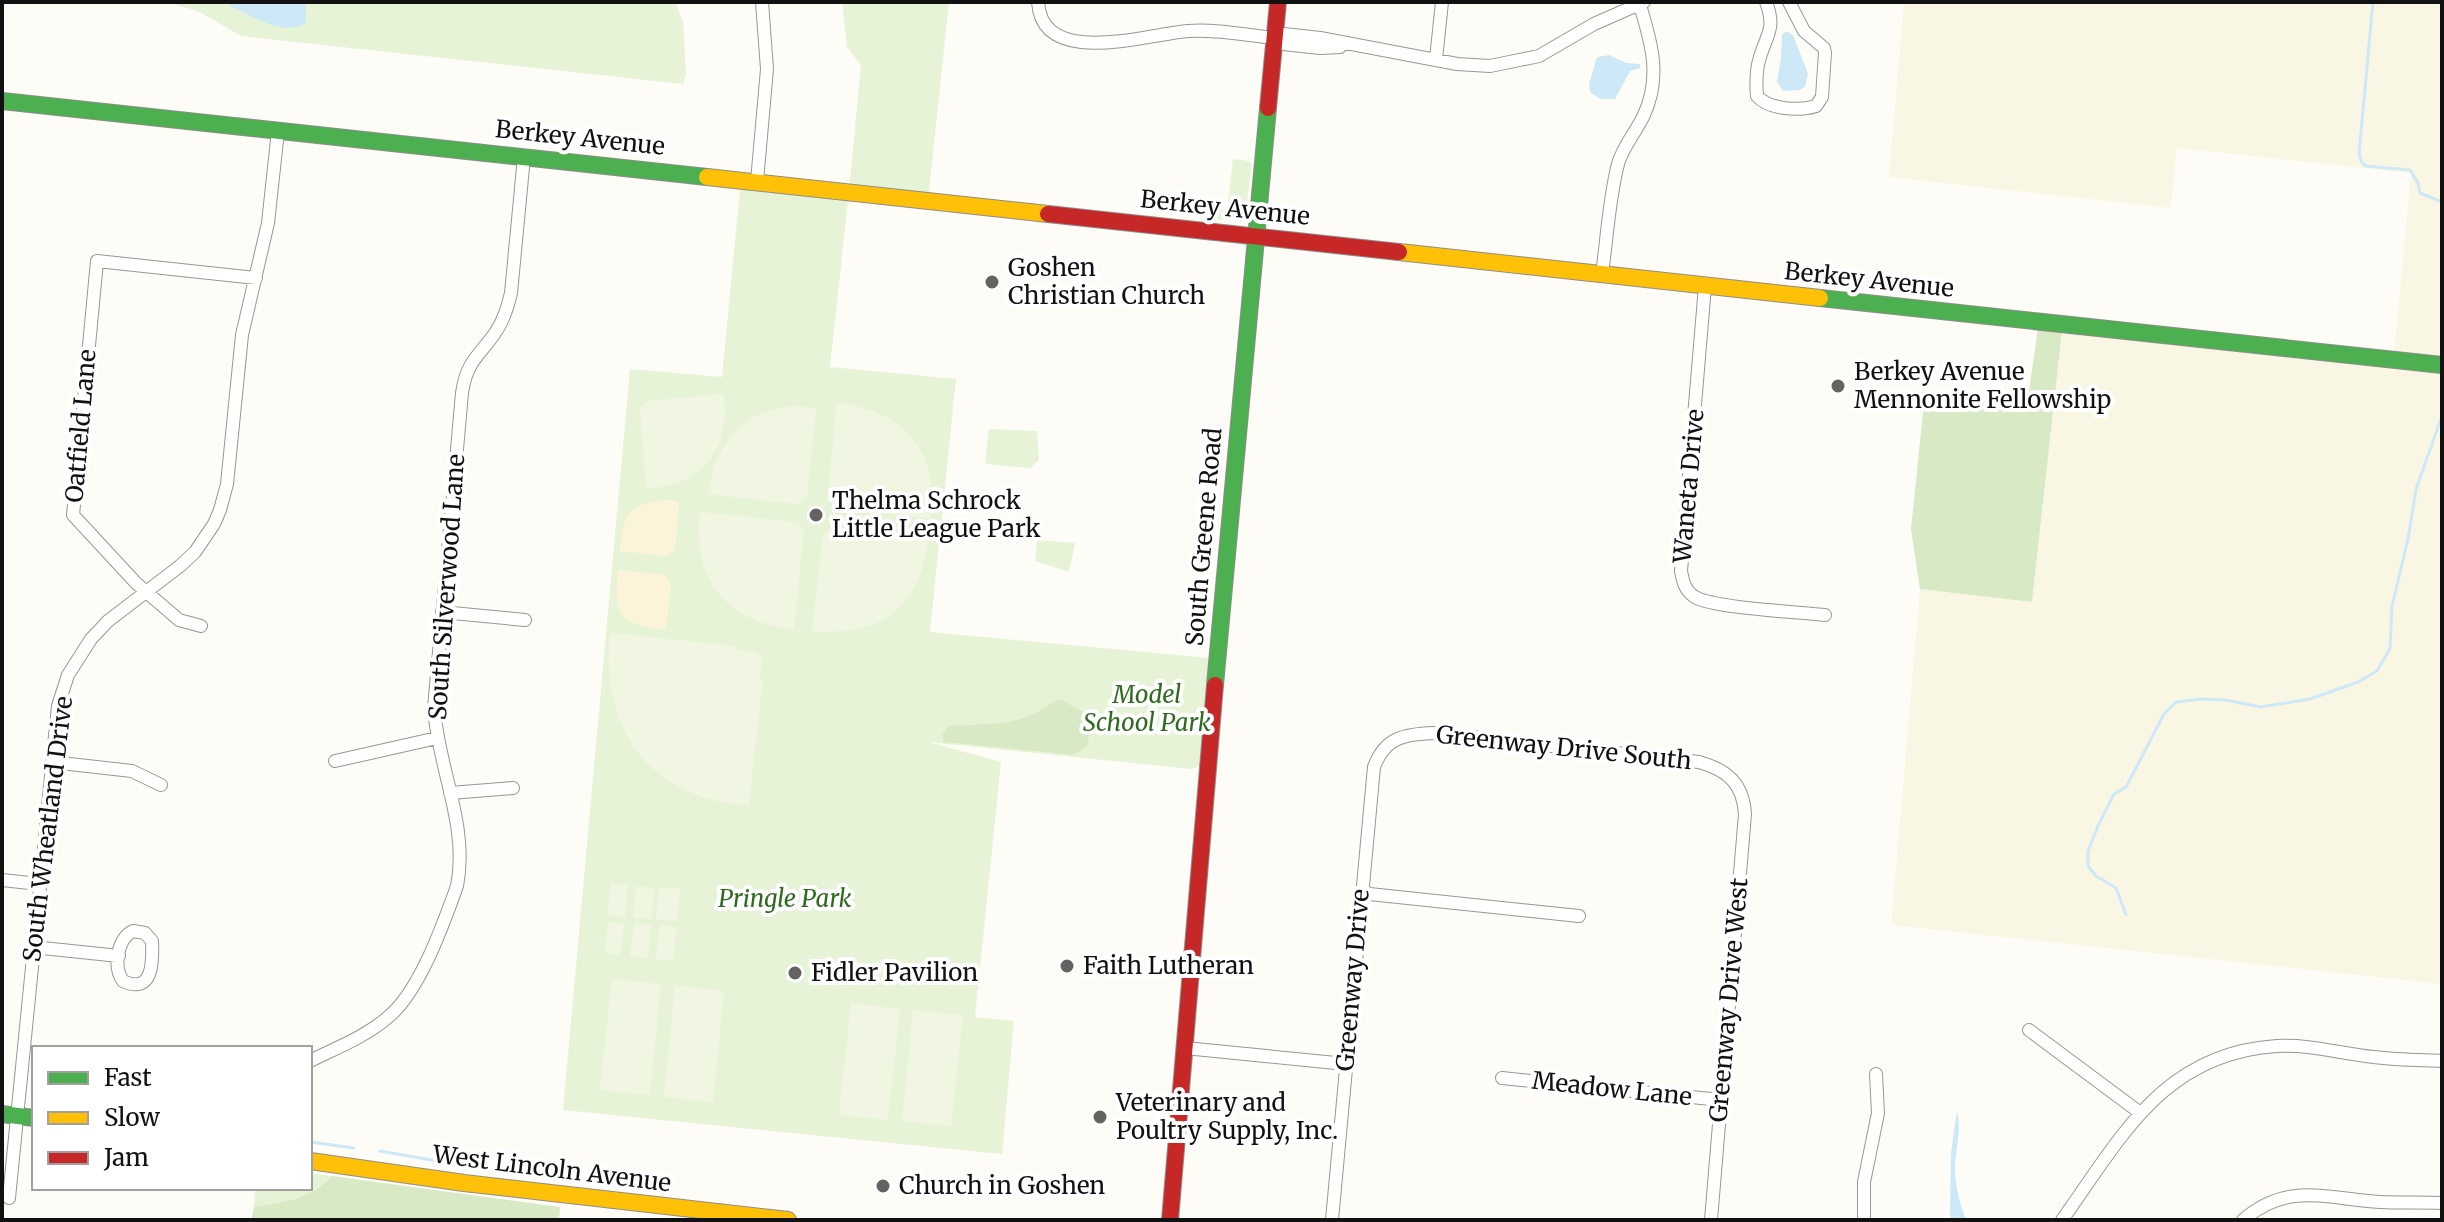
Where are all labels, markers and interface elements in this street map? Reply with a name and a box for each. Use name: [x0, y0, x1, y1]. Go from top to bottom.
street label: Berkey Avenue: [494, 113, 666, 162]
street label: Berkey Avenue: [1139, 183, 1311, 232]
place label: Goshen Christian Church: [1008, 252, 1205, 311]
street label: Berkey Avenue: [1783, 255, 1955, 304]
marker: Goshen Christian Church: [983, 273, 1001, 291]
street label: Oatfield Lane: [58, 348, 103, 504]
place label: Berkey Avenue Mennonite Fellowship: [1854, 356, 2111, 415]
marker: Berkey Avenue Mennonite Fellowship: [1829, 377, 1847, 395]
street label: Waneta Drive: [1666, 408, 1711, 565]
street label: South Greene Road: [1179, 426, 1228, 647]
street label: South Silverwood Lane: [422, 453, 471, 721]
place label: Thelma Schrock Little League Park: [832, 485, 1041, 544]
marker: Thelma Schrock Little League Park: [807, 506, 825, 524]
park label: Model School Park: [1083, 679, 1211, 738]
street label: South Wheatland Drive: [16, 694, 79, 964]
street label: Greenway Drive South: [1435, 719, 1693, 776]
street label: Greenway Drive West: [1702, 876, 1755, 1123]
park label: Pringle Park: [718, 883, 852, 914]
street label: Greenway Drive: [1329, 888, 1376, 1072]
place label: Faith Lutheran: [1083, 950, 1254, 981]
place label: Fidler Pavilion: [811, 957, 978, 988]
marker: Faith Lutheran: [1058, 957, 1076, 975]
marker: Fidler Pavilion: [786, 964, 804, 982]
legend: [32, 1046, 312, 1190]
text: Fast: [104, 1062, 152, 1093]
street label: Meadow Lane: [1531, 1065, 1693, 1112]
place label: Veterinary and Poultry Supply, Inc.: [1115, 1087, 1338, 1146]
text: Slow: [104, 1102, 160, 1133]
marker: Veterinary and Poultry Supply, Inc.: [1091, 1108, 1109, 1126]
street label: West Lincoln Avenue: [430, 1138, 673, 1198]
text: Jam: [103, 1142, 149, 1173]
place label: Church in Goshen: [899, 1170, 1105, 1201]
marker: Church in Goshen: [874, 1177, 892, 1195]

